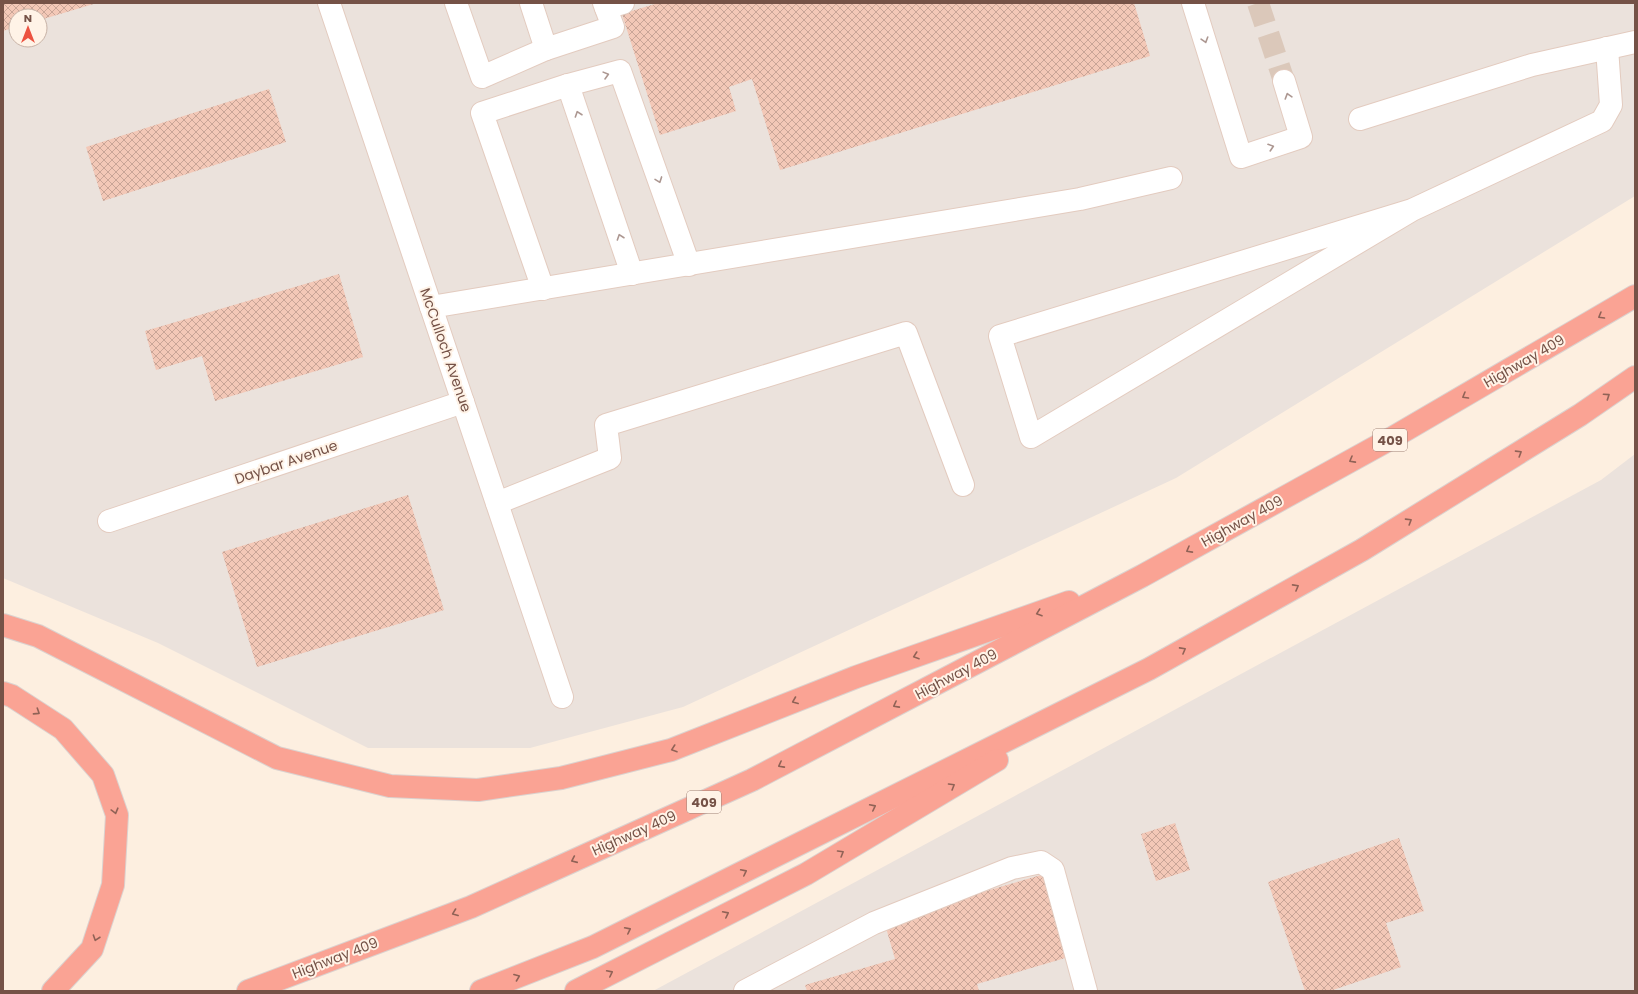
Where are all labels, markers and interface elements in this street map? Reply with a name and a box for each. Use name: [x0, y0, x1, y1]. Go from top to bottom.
north arrow: [8, 8, 48, 48]
text: N: [24, 10, 32, 26]
one-way arrow: [1200, 37, 1209, 44]
one-way arrow: [602, 71, 609, 80]
one-way arrow: [1284, 92, 1293, 99]
one-way arrow: [574, 110, 583, 117]
one-way arrow: [1267, 143, 1274, 152]
one-way arrow: [654, 177, 662, 184]
one-way arrow: [616, 233, 625, 240]
street label: McCulloch Avenue: [415, 285, 477, 415]
one-way arrow: [1598, 311, 1605, 319]
street label: Highway 409: [1480, 330, 1568, 392]
one-way arrow: [1462, 391, 1469, 398]
one-way arrow: [1603, 394, 1610, 401]
road number: 409: [1373, 429, 1407, 451]
street label: Daybar Avenue: [232, 435, 340, 489]
one-way arrow: [1515, 450, 1522, 457]
one-way arrow: [1349, 456, 1356, 463]
street label: Highway 409: [1198, 490, 1286, 552]
one-way arrow: [1404, 519, 1411, 526]
one-way arrow: [1186, 546, 1193, 553]
one-way arrow: [1292, 584, 1299, 591]
one-way arrow: [1036, 608, 1043, 616]
street label: Highway 409: [911, 644, 1001, 704]
one-way arrow: [1179, 647, 1186, 655]
one-way arrow: [913, 651, 920, 659]
one-way arrow: [791, 697, 798, 705]
one-way arrow: [893, 700, 901, 708]
one-way arrow: [33, 708, 40, 715]
one-way arrow: [670, 744, 677, 752]
one-way arrow: [778, 760, 785, 768]
one-way arrow: [948, 784, 955, 791]
road number: 409: [687, 791, 721, 813]
one-way arrow: [869, 804, 876, 812]
street label: Highway 409: [589, 805, 679, 861]
one-way arrow: [110, 808, 119, 815]
one-way arrow: [837, 850, 844, 858]
one-way arrow: [571, 855, 578, 863]
one-way arrow: [740, 869, 747, 877]
one-way arrow: [452, 908, 459, 916]
one-way arrow: [722, 912, 730, 919]
one-way arrow: [624, 927, 631, 935]
street label: Highway 409: [289, 932, 381, 984]
one-way arrow: [92, 934, 100, 941]
one-way arrow: [606, 971, 614, 978]
one-way arrow: [514, 973, 521, 981]

